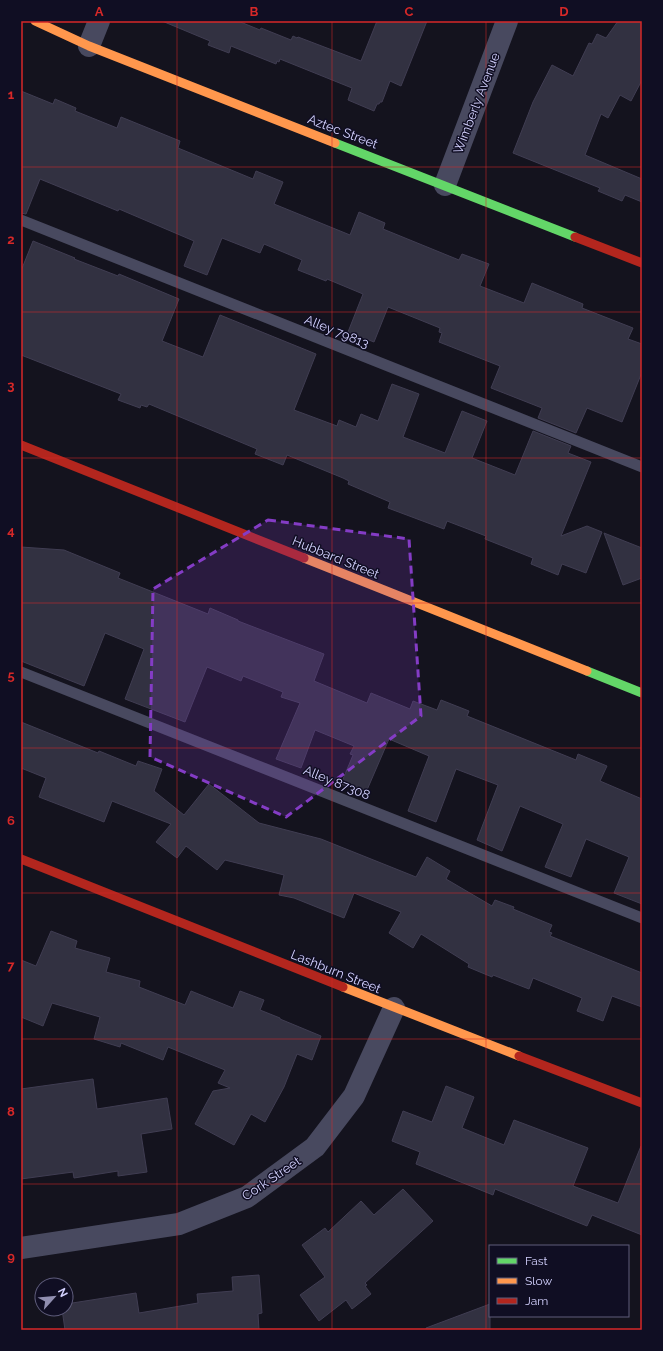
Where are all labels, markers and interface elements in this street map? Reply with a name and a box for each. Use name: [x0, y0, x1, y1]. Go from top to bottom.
text: A: [95, 4, 104, 19]
text: B: [250, 4, 259, 19]
text: C: [405, 4, 414, 19]
text: D: [559, 4, 569, 19]
street label: Wimberly Avenue: [450, 50, 503, 156]
text: 1: [8, 87, 15, 102]
street label: Aztec Street: [306, 111, 380, 152]
text: 2: [7, 232, 15, 247]
street label: Alley 79813: [302, 312, 371, 351]
text: 3: [7, 378, 15, 393]
text: 4: [7, 523, 15, 538]
street label: Hubbard Street: [290, 533, 382, 582]
text: 5: [7, 668, 15, 683]
street label: Alley 87308: [301, 762, 373, 803]
text: 6: [7, 813, 15, 828]
street label: Lashburn Street: [289, 947, 384, 997]
text: 7: [7, 958, 15, 973]
text: 8: [7, 1104, 15, 1119]
street label: Cork Street: [239, 1153, 304, 1203]
legend: [489, 1245, 629, 1317]
text: 9: [7, 1249, 15, 1264]
text: Fast: [525, 1254, 548, 1268]
text: Slow: [525, 1274, 552, 1288]
north arrow: [34, 1277, 74, 1317]
text: N: [55, 1286, 70, 1299]
text: Jam: [525, 1294, 548, 1308]

